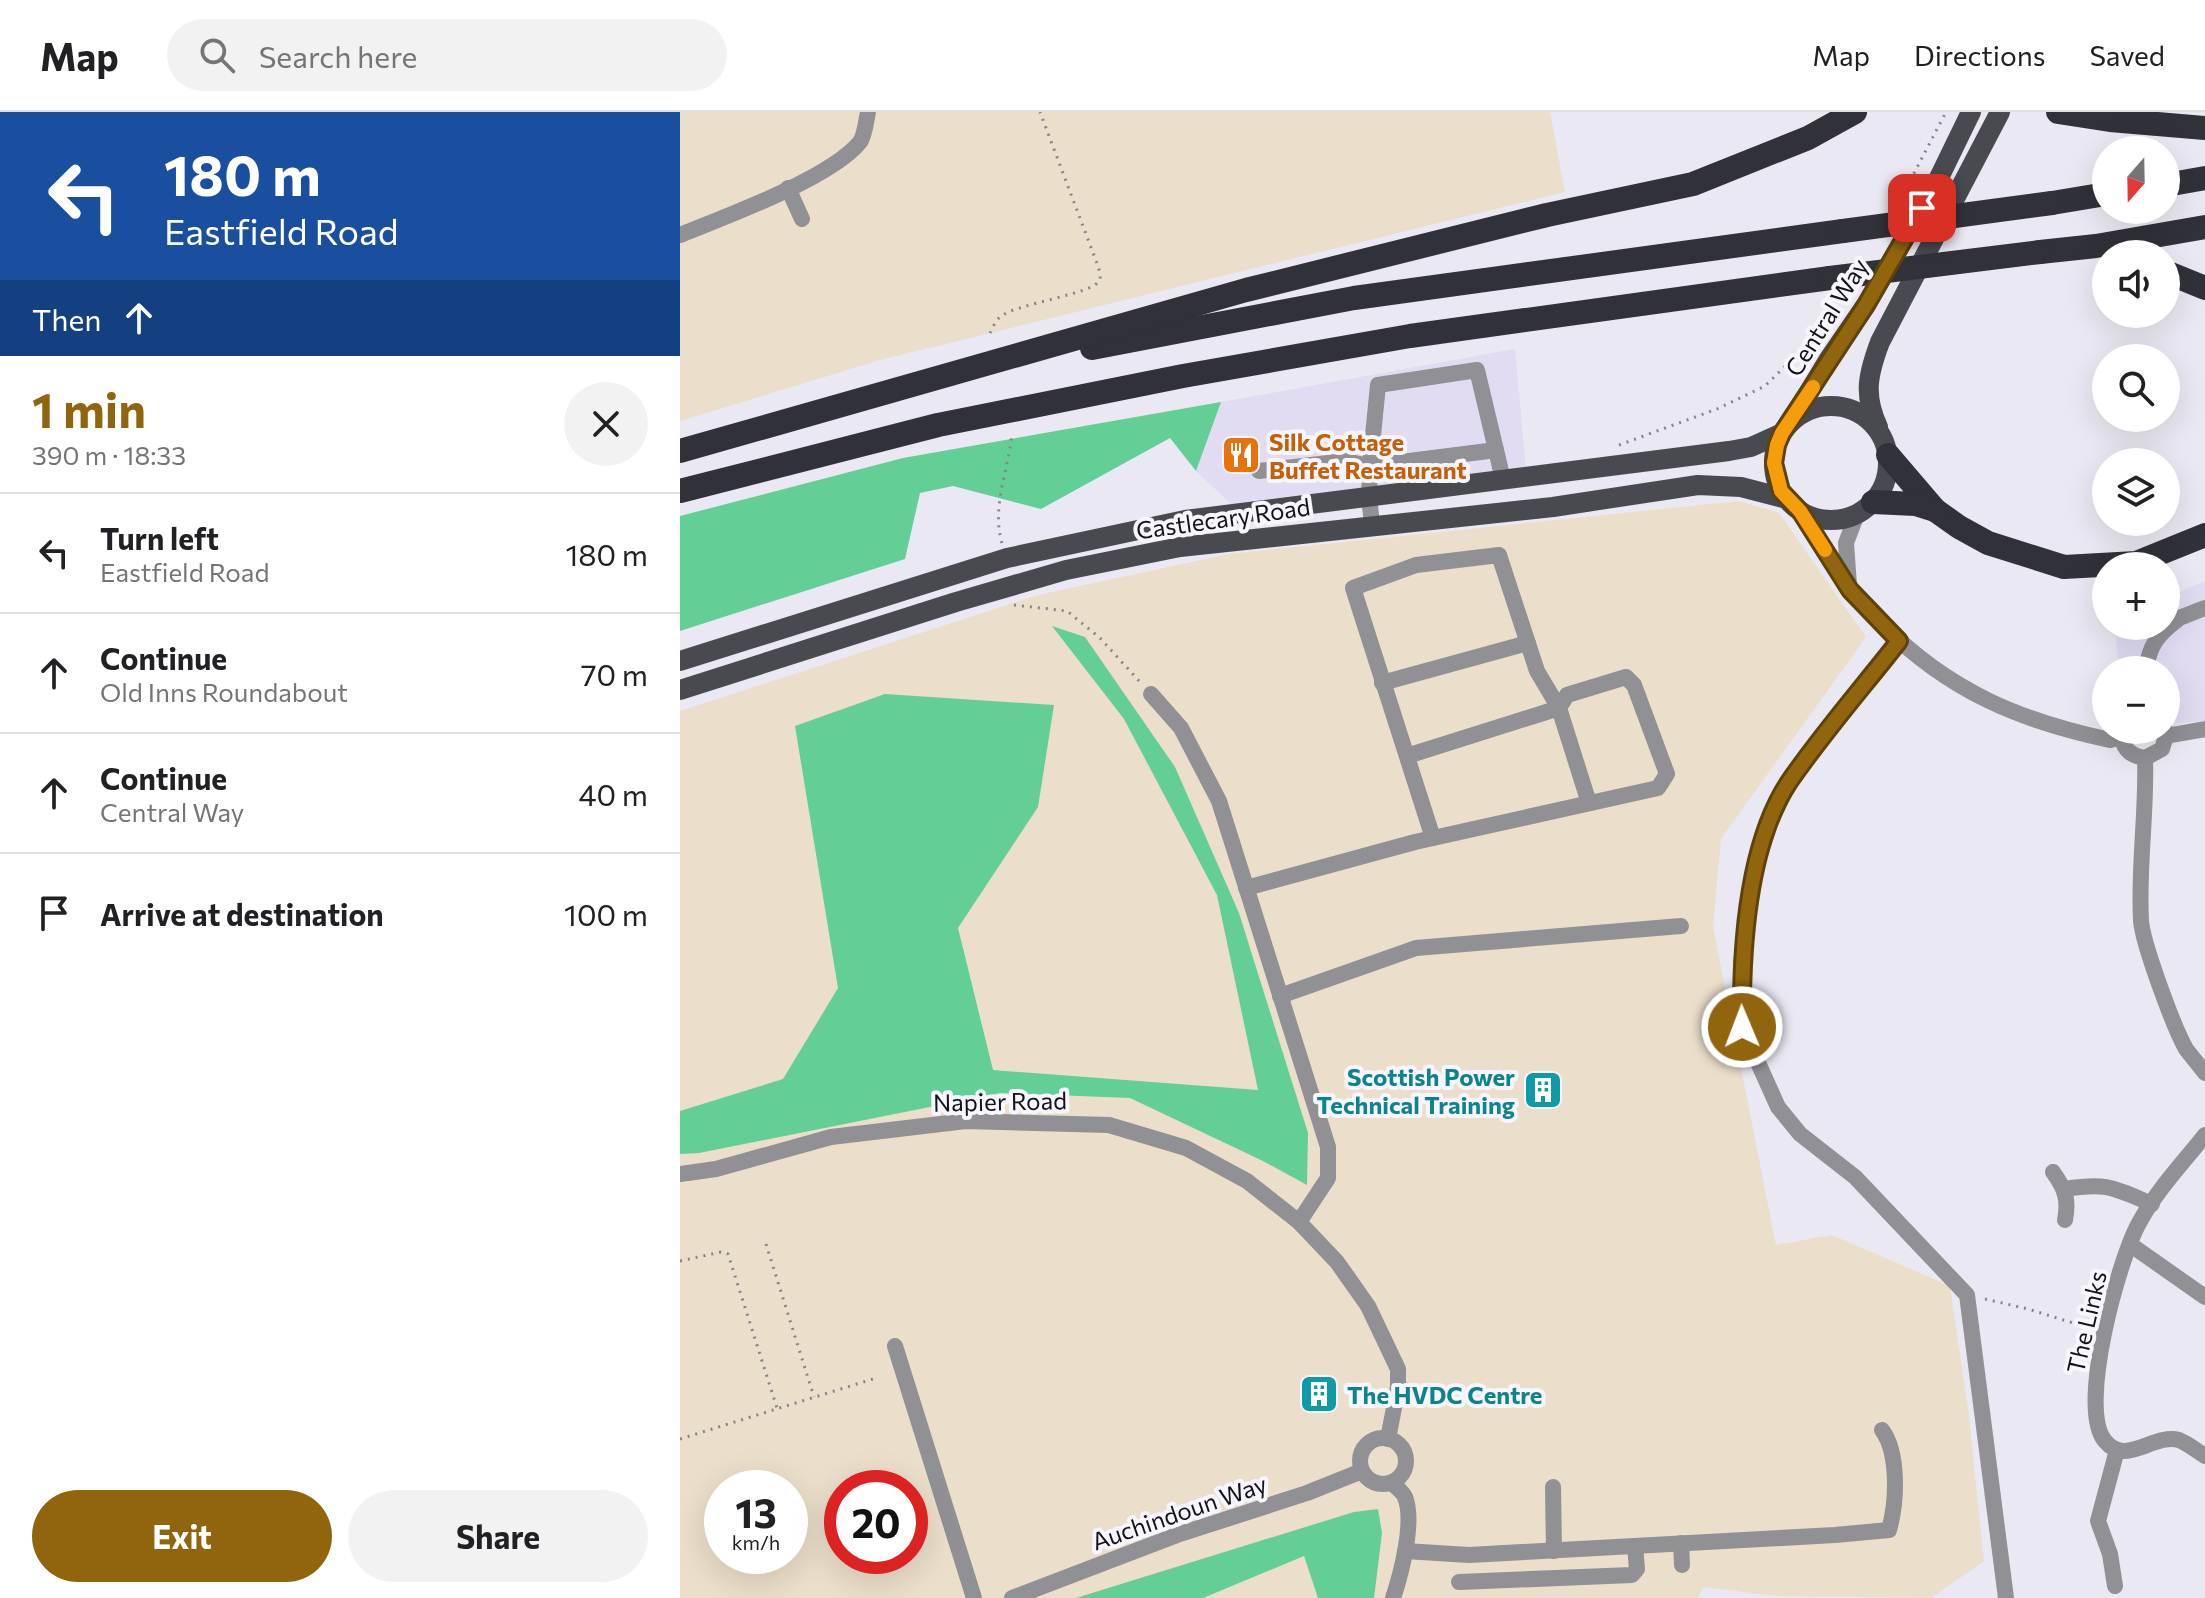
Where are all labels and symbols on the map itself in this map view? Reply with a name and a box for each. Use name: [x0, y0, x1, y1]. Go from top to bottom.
north arrow: [2092, 136, 2180, 224]
pin: [1888, 174, 1956, 242]
street label: Central Way: [1778, 253, 1874, 381]
place label: Silk Cottage Buffet Restaurant: [1269, 427, 1467, 484]
restaurant icon: Silk Cottage Buffet Restaurant: [1220, 434, 1262, 476]
street label: Castlecary Road: [1134, 491, 1312, 545]
position arrow: [1700, 985, 1784, 1069]
place label: Scottish Power Technical Training: [1317, 1062, 1515, 1119]
building icon: Scottish Power Technical Training: [1522, 1069, 1564, 1111]
street label: Napier Road: [933, 1085, 1067, 1117]
street label: The Links: [2060, 1268, 2112, 1376]
building icon: The HVDC Centre: [1298, 1373, 1340, 1415]
place label: The HVDC Centre: [1347, 1380, 1543, 1409]
street label: Auchindoun Way: [1088, 1468, 1270, 1556]
speed limit sign: 20: [824, 1470, 928, 1574]

